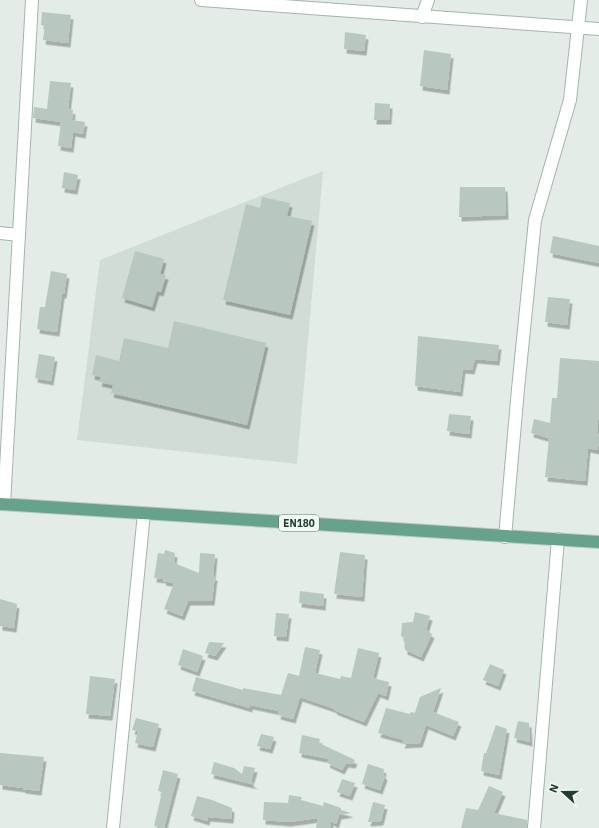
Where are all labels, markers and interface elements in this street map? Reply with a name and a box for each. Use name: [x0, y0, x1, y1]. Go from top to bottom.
road number: EN180: [279, 515, 319, 531]
north arrow: [543, 772, 583, 812]
text: N: [546, 782, 562, 795]

